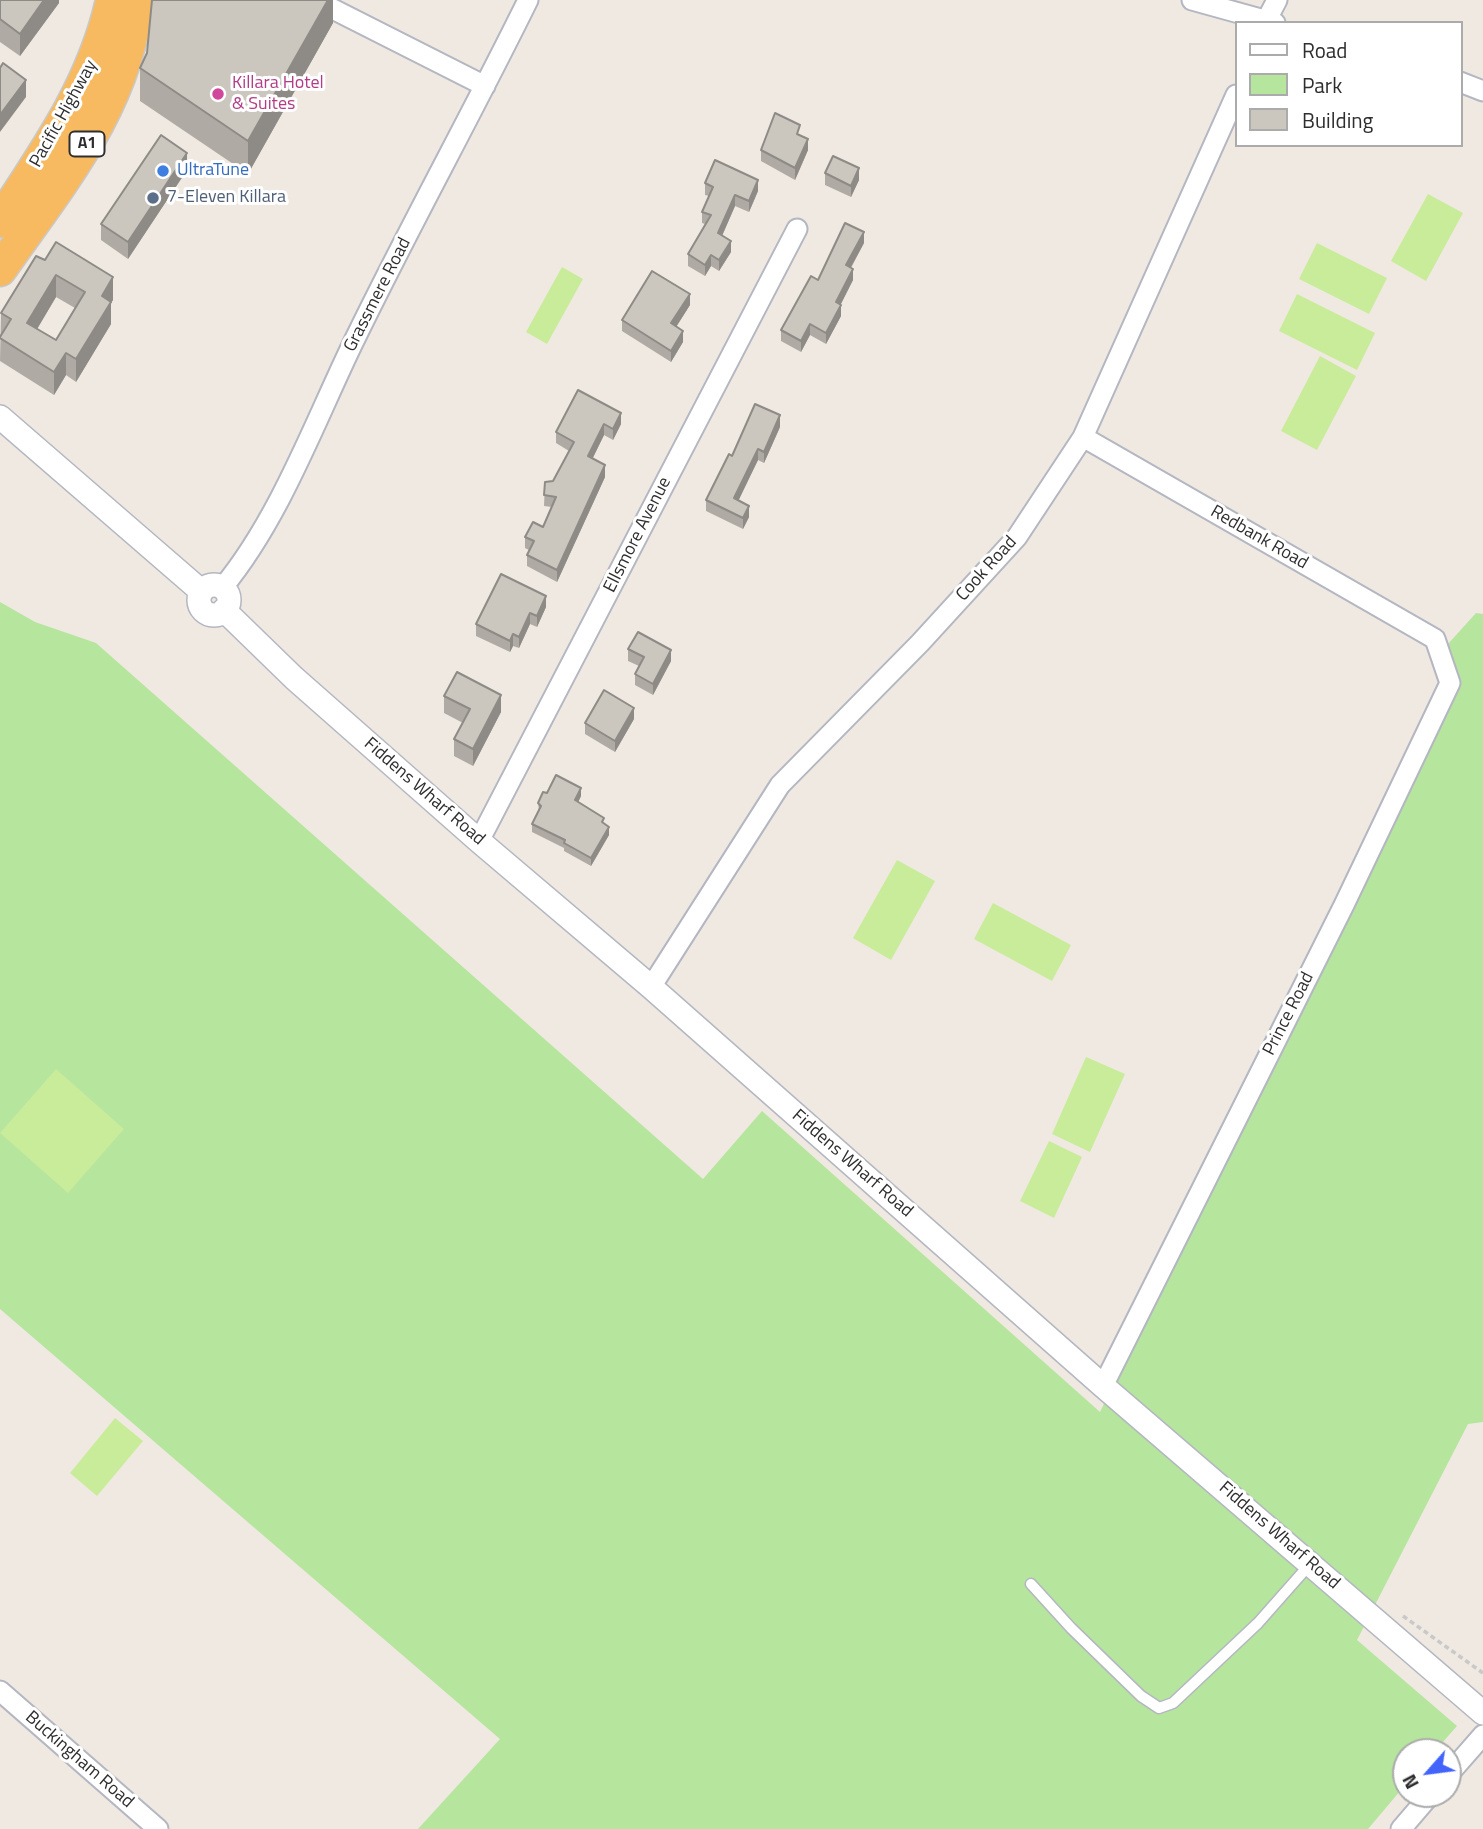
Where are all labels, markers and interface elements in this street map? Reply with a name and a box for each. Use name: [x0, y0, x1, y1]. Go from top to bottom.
legend: [1234, 21, 1462, 147]
text: Road: [1302, 34, 1347, 66]
street label: Pacific Highway: [26, 57, 102, 171]
text: Park: [1302, 69, 1342, 101]
place label: Killara Hotel & Suites: [232, 73, 324, 116]
marker: Killara Hotel & Suites: [210, 86, 226, 102]
text: Building: [1302, 104, 1373, 136]
road number: A1: [70, 132, 104, 156]
place label: UltraTune: [177, 160, 249, 182]
marker: UltraTune: [155, 163, 171, 179]
place label: 7-Eleven Killara: [167, 187, 286, 209]
marker: 7-Eleven Killara: [145, 190, 161, 206]
street label: Grassmere Road: [340, 234, 416, 356]
street label: Ellsmore Avenue: [600, 474, 676, 596]
street label: Redbank Road: [1206, 501, 1312, 575]
street label: Cook Road: [952, 532, 1022, 606]
street label: Fiddens Wharf Road: [359, 734, 489, 850]
street label: Prince Road: [1259, 969, 1319, 1059]
street label: Fiddens Wharf Road: [787, 1106, 917, 1222]
street label: Fiddens Wharf Road: [1214, 1478, 1344, 1594]
street label: Buckingham Road: [20, 1707, 138, 1813]
north arrow: [1392, 1738, 1462, 1808]
text: N: [1394, 1770, 1426, 1795]

